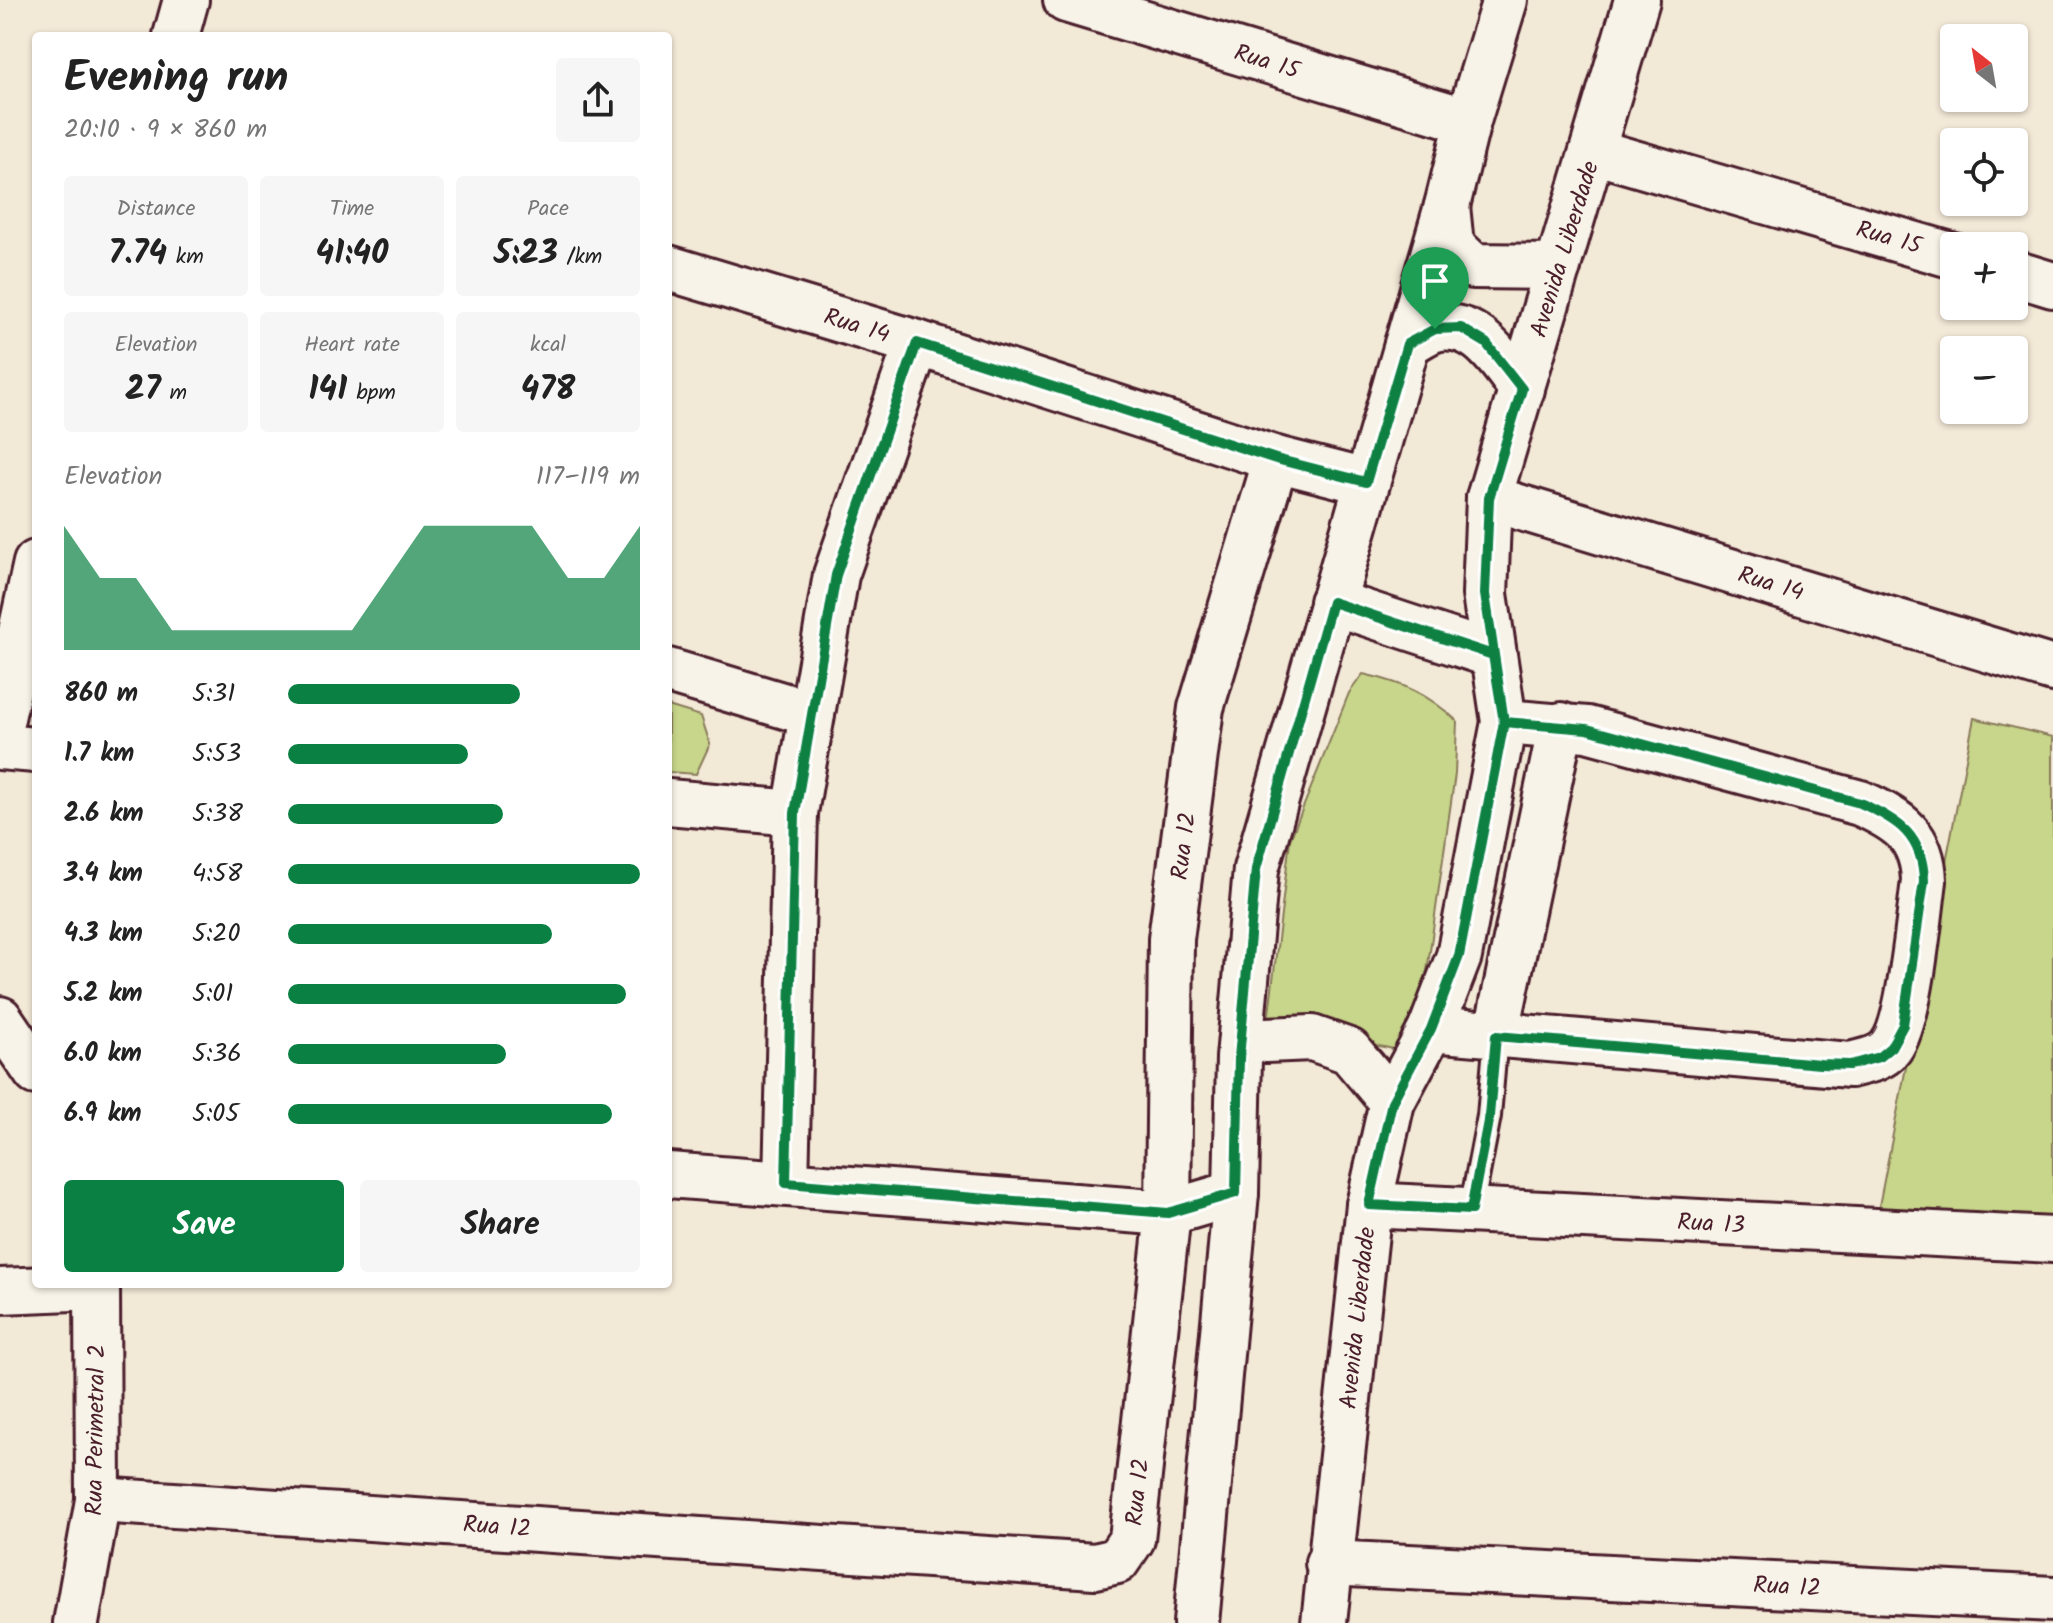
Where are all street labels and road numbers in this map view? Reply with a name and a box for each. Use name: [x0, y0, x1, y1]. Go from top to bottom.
street label: Rua 15: [1229, 34, 1306, 91]
street label: Avenida Liberdade: [1520, 156, 1611, 343]
street label: Rua 15: [1851, 210, 1928, 267]
street label: Rua 14: [819, 298, 894, 355]
street label: Rua 14: [1733, 556, 1808, 613]
street label: Rua 12: [1161, 810, 1208, 882]
street label: Rua 13: [1676, 1203, 1746, 1246]
street label: Avenida Liberdade: [1330, 1225, 1387, 1411]
street label: Rua Perimetral 2: [76, 1344, 117, 1516]
street label: Rua 12: [1116, 1456, 1161, 1528]
street label: Rua 12: [462, 1506, 532, 1549]
street label: Rua 12: [1752, 1566, 1822, 1609]

